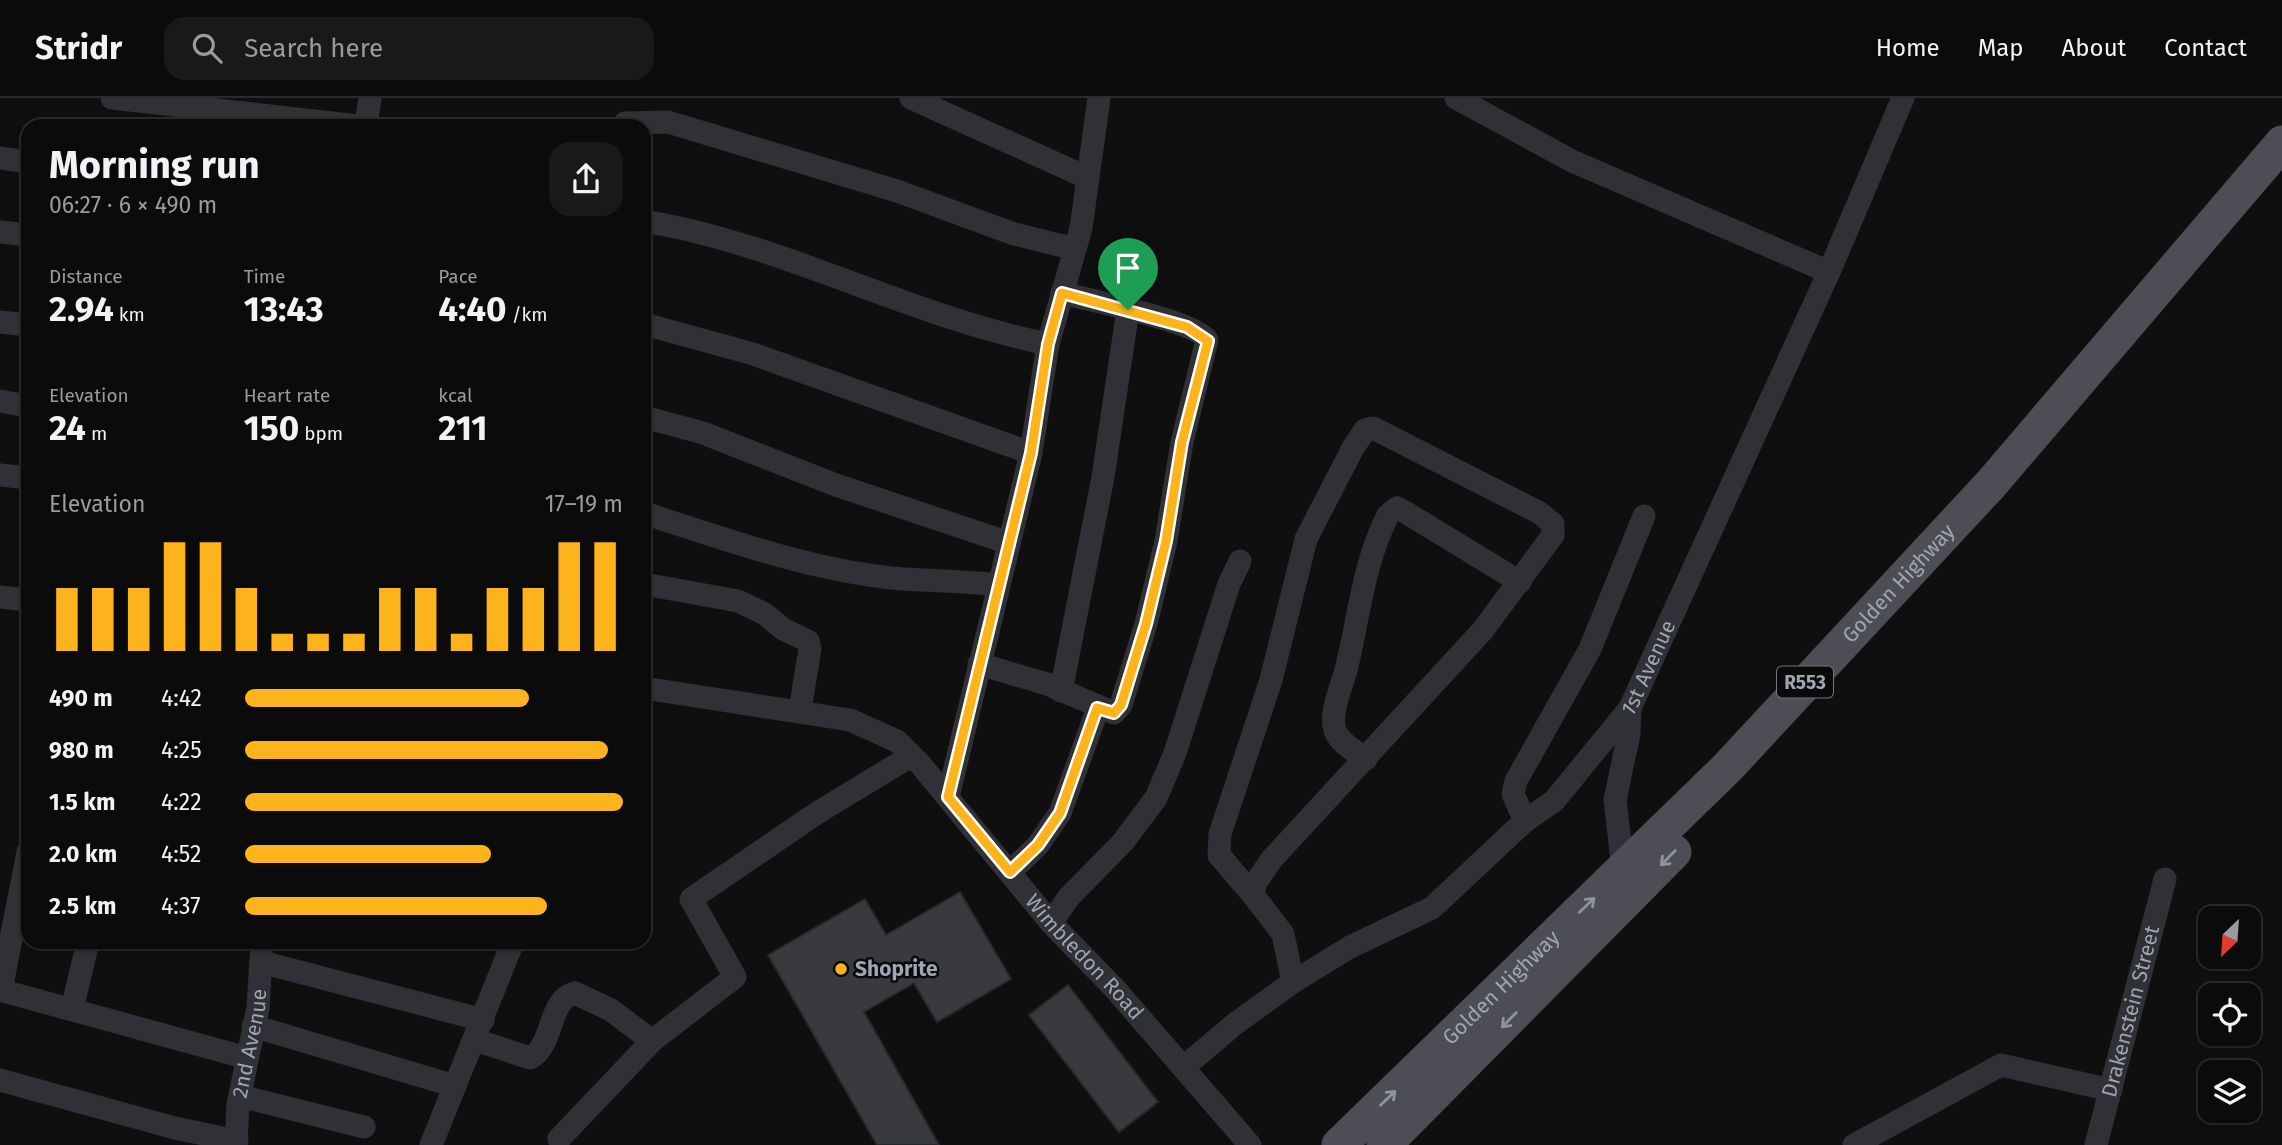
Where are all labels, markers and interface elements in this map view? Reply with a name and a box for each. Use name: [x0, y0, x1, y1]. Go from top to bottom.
search box: [164, 17, 654, 80]
text: Stridr: [35, 28, 122, 68]
icon: search: [188, 29, 226, 67]
text: Search here: [244, 33, 383, 64]
text: Home: [1876, 34, 1940, 62]
text: Map: [1978, 34, 2024, 62]
text: About: [2062, 34, 2126, 62]
text: Contact: [2164, 34, 2247, 62]
text: Morning run: [49, 142, 260, 188]
button: share: [549, 142, 623, 216]
text: 06:27 · 6 × 490 m: [49, 191, 217, 219]
pin: [1098, 238, 1158, 310]
icon: arrive: [1109, 249, 1147, 287]
text: Distance: [49, 265, 123, 288]
text: Time: [244, 265, 285, 288]
text: Pace: [438, 265, 478, 288]
text: 2.94: [49, 288, 114, 330]
text: 13:43: [244, 288, 324, 330]
text: 4:40: [438, 288, 507, 330]
text: km: [114, 303, 145, 326]
text: /km: [507, 303, 548, 326]
text: Elevation: [49, 384, 129, 407]
text: Heart rate: [244, 384, 330, 407]
text: kcal: [438, 384, 473, 407]
text: 24: [49, 407, 86, 449]
text: 150: [244, 407, 299, 449]
text: 211: [438, 407, 488, 449]
text: m: [86, 422, 107, 445]
text: bpm: [299, 422, 343, 445]
text: Elevation: [49, 490, 145, 518]
text: 17–19 m: [545, 490, 623, 518]
street label: Golden Highway: [1837, 518, 1961, 648]
street label: 1st Avenue: [1616, 616, 1681, 721]
road number: R553: [1777, 666, 1833, 698]
text: 490 m: [49, 684, 113, 712]
text: 4:42: [161, 684, 202, 712]
text: 980 m: [49, 736, 114, 764]
text: 4:25: [161, 736, 202, 764]
text: 1.5 km: [49, 788, 115, 816]
text: 4:22: [161, 788, 202, 816]
text: 2.0 km: [49, 840, 117, 868]
text: 4:52: [161, 840, 201, 868]
one-way arrow: [1660, 849, 1677, 866]
street label: Wimbledon Road: [1020, 889, 1149, 1025]
text: 2.5 km: [49, 892, 117, 920]
text: 4:37: [161, 892, 201, 920]
one-way arrow: [1578, 896, 1595, 913]
north arrow: [2198, 906, 2261, 970]
map controls: [2198, 906, 2261, 1123]
street label: Drakenstein Street: [2096, 923, 2165, 1100]
street label: Golden Highway: [1437, 924, 1566, 1050]
place label: Shoprite: [855, 956, 938, 982]
marker: Shoprite: [833, 961, 849, 977]
button: locate: [2198, 983, 2261, 1046]
street label: 2nd Avenue: [227, 988, 272, 1100]
one-way arrow: [1501, 1012, 1518, 1029]
button: layers: [2198, 1060, 2261, 1123]
one-way arrow: [1380, 1089, 1397, 1106]

